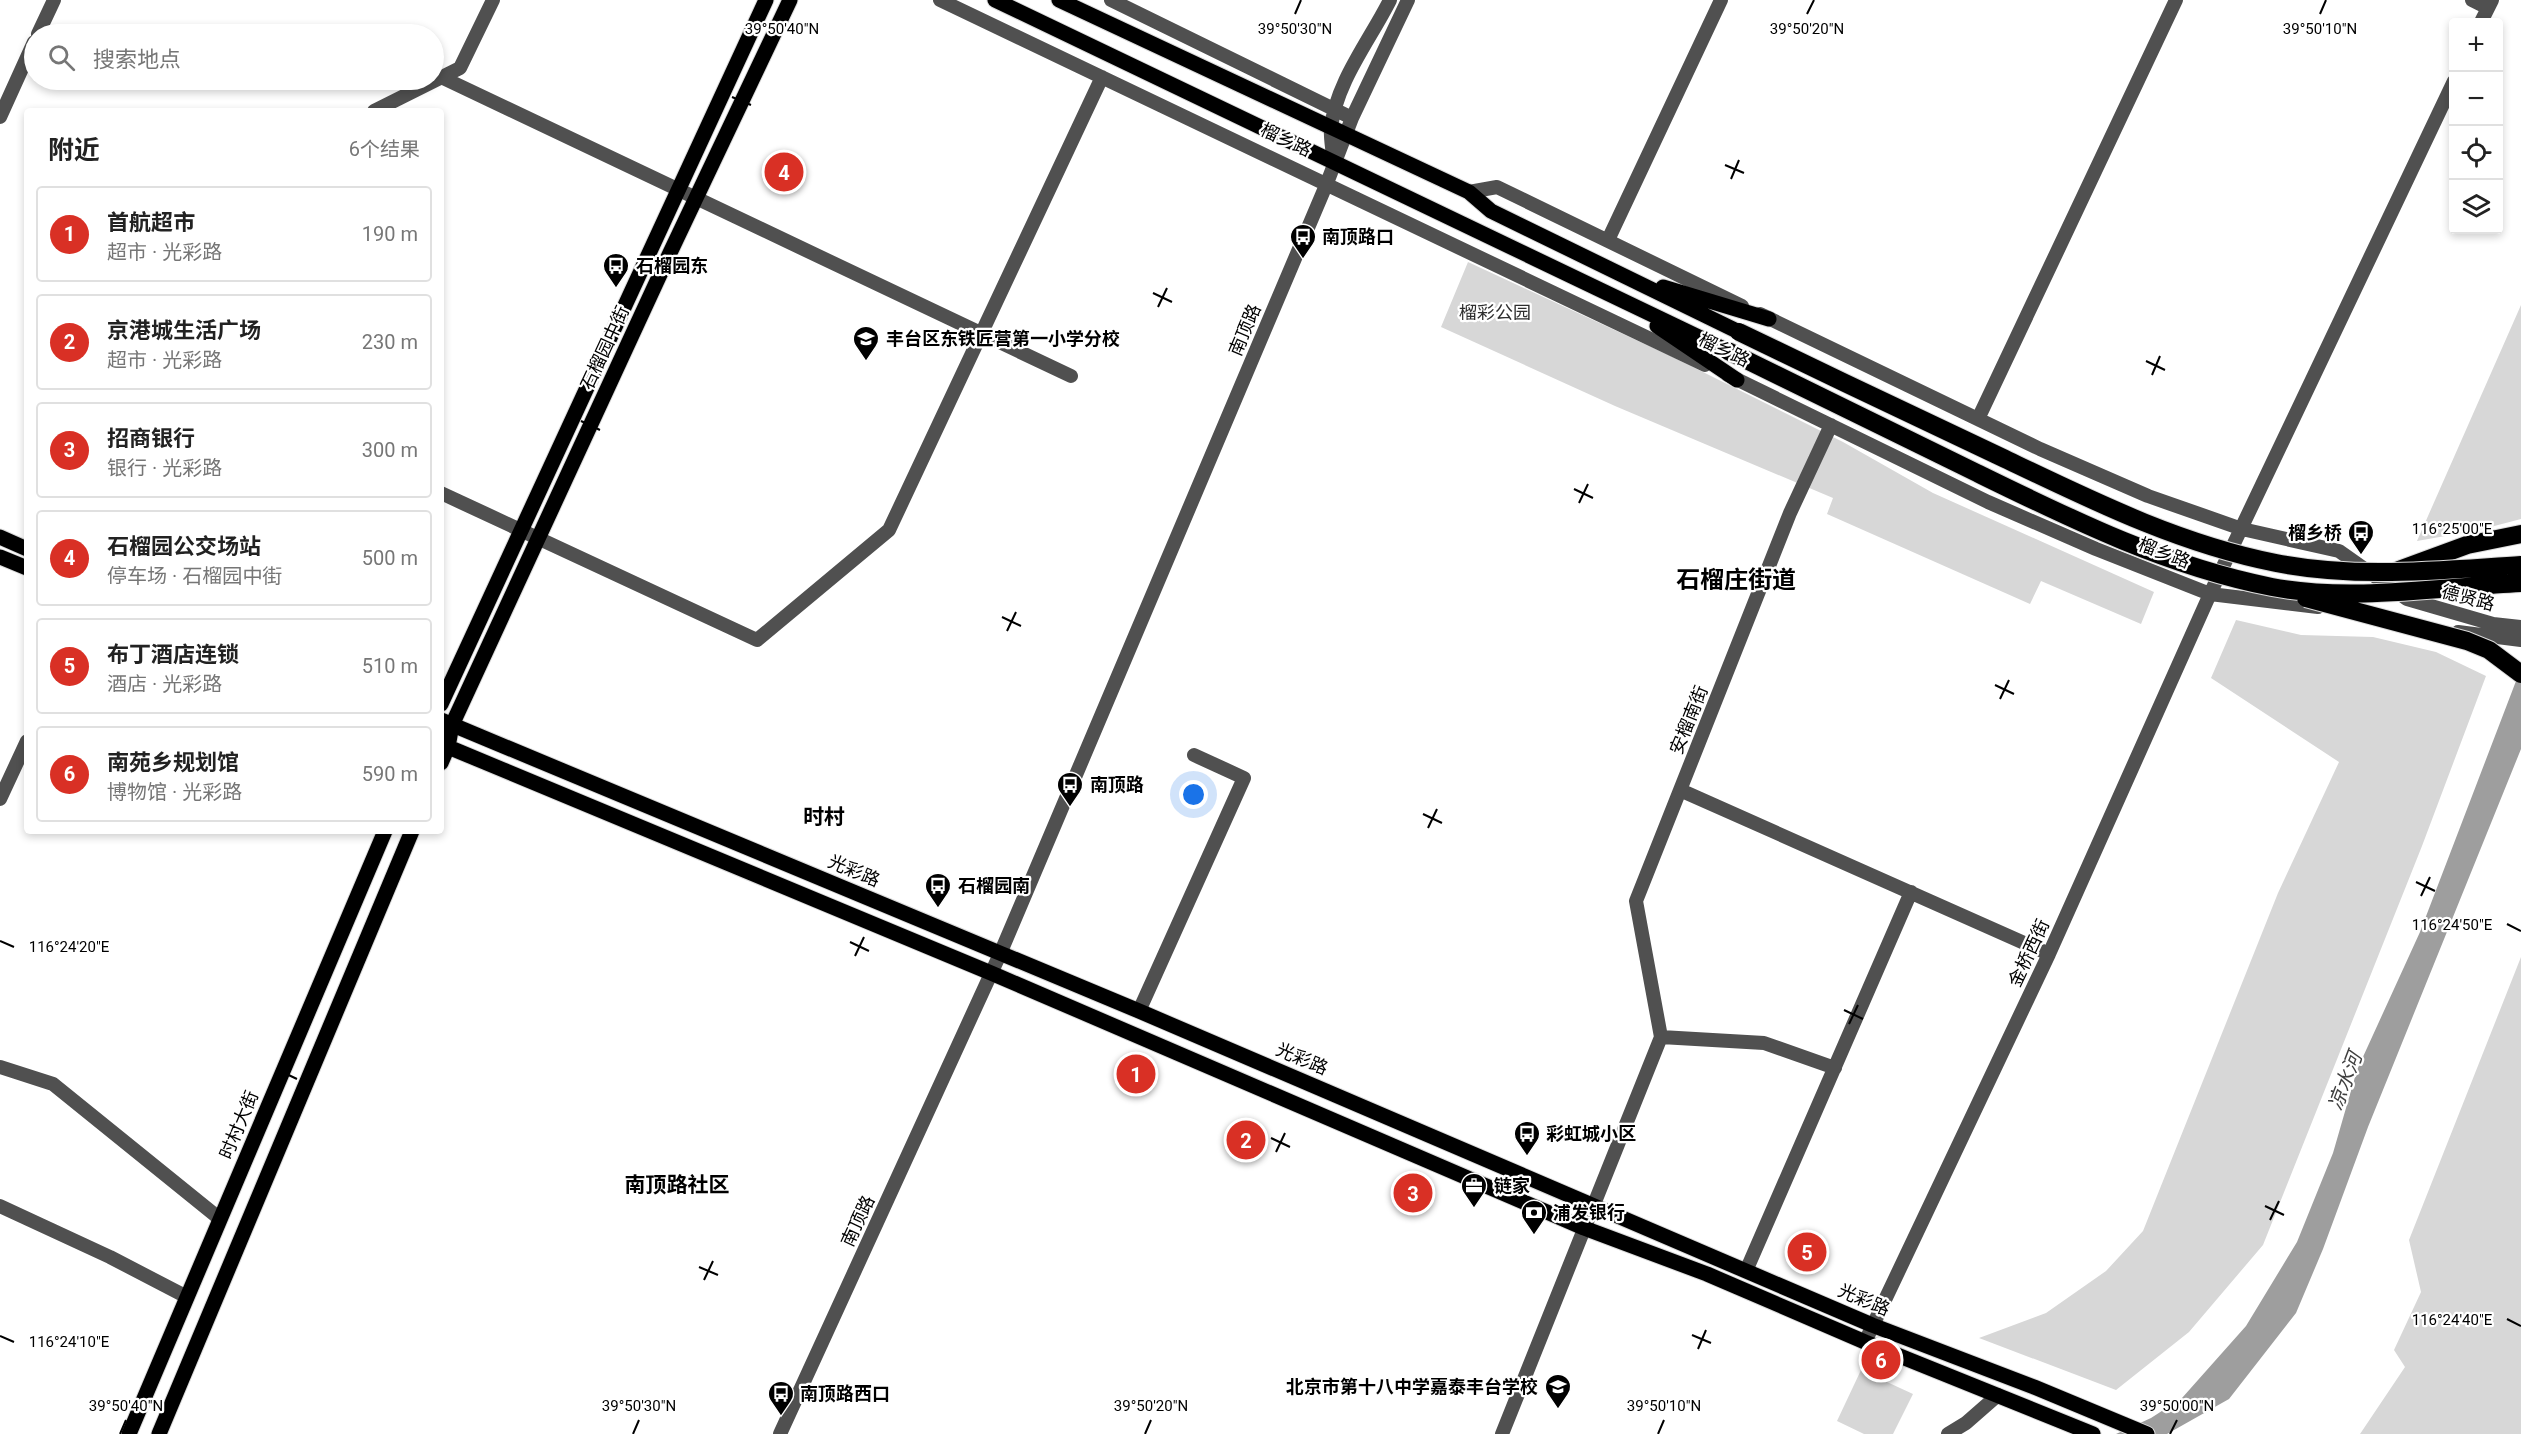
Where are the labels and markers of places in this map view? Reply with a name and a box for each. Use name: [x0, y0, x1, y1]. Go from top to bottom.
pin: 4: [764, 150, 804, 195]
bus stop icon: 南顶路口: [1288, 222, 1318, 260]
place label: 南顶路口: [1322, 226, 1394, 247]
bus stop icon: 石榴园东: [601, 251, 631, 289]
place label: 石榴园东: [636, 255, 708, 276]
school or university icon: 丰台区东铁匠营第一小学分校: [851, 324, 881, 362]
place label: 丰台区东铁匠营第一小学分校: [886, 328, 1120, 349]
bus stop icon: 榴乡桥: [2346, 518, 2376, 556]
place label: 榴乡桥: [2288, 522, 2342, 543]
bus stop icon: 南顶路: [1055, 770, 1085, 808]
place label: 南顶路: [1090, 774, 1144, 795]
bus stop icon: 石榴园南: [923, 871, 953, 909]
place label: 石榴园南: [958, 875, 1030, 896]
pin: 1: [1116, 1052, 1156, 1096]
pin: 2: [1226, 1118, 1266, 1162]
bus stop icon: 彩虹城小区: [1512, 1119, 1542, 1157]
place label: 彩虹城小区: [1546, 1123, 1636, 1144]
pin: 3: [1394, 1170, 1432, 1216]
office icon: 链家: [1459, 1171, 1489, 1209]
place label: 链家: [1494, 1175, 1530, 1196]
bank icon: 浦发银行: [1519, 1198, 1549, 1236]
place label: 浦发银行: [1553, 1202, 1625, 1223]
pin: 5: [1788, 1230, 1826, 1274]
pin: 6: [1862, 1338, 1900, 1382]
school or university icon: 北京市第十八中学嘉泰丰台学校: [1543, 1372, 1573, 1410]
place label: 北京市第十八中学嘉泰丰台学校: [1286, 1376, 1538, 1397]
bus stop icon: 南顶路西口: [766, 1379, 796, 1417]
place label: 南顶路西口: [800, 1383, 890, 1404]

